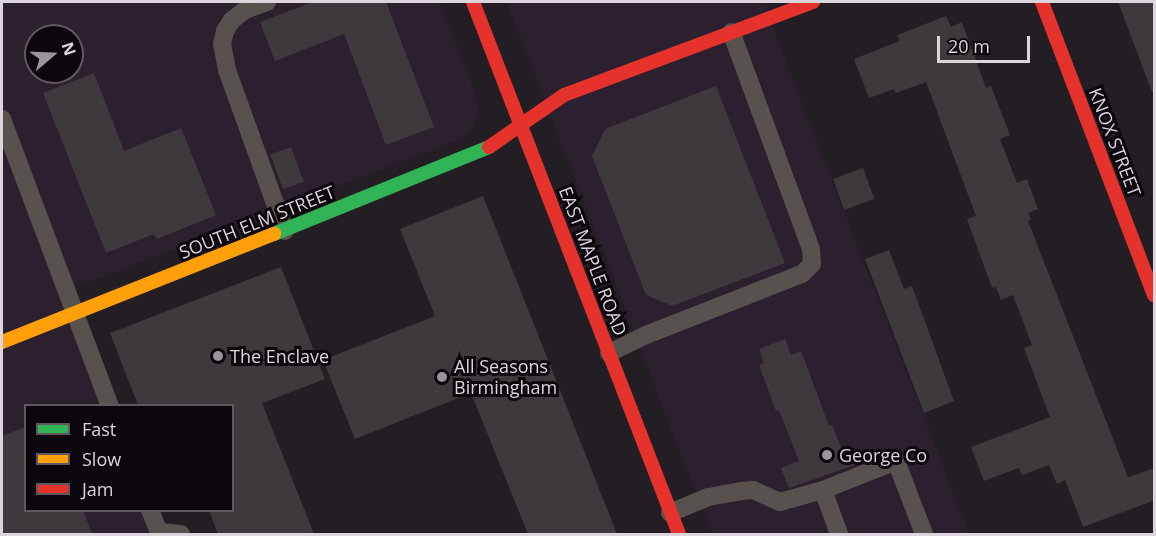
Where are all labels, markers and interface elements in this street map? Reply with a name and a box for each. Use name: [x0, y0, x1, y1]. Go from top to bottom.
north arrow: [24, 24, 84, 84]
scale bar: [940, 24, 1033, 62]
text: 20 m: [948, 34, 990, 58]
text: N: [57, 39, 82, 59]
street label: KNOX STREET: [1084, 85, 1146, 199]
street label: SOUTH ELM STREET: [176, 181, 338, 263]
street label: EAST MAPLE ROAD: [555, 183, 631, 339]
place label: The Enclave: [230, 345, 329, 367]
marker: The Enclave: [211, 349, 225, 363]
place label: All Seasons Birmingham: [454, 356, 557, 398]
marker: All Seasons Birmingham: [435, 370, 449, 384]
legend: [24, 404, 234, 512]
text: Fast: [82, 417, 116, 441]
place label: George Co: [839, 444, 927, 466]
text: Slow: [82, 447, 121, 471]
marker: George Co: [820, 448, 834, 462]
text: Jam: [82, 477, 114, 501]

